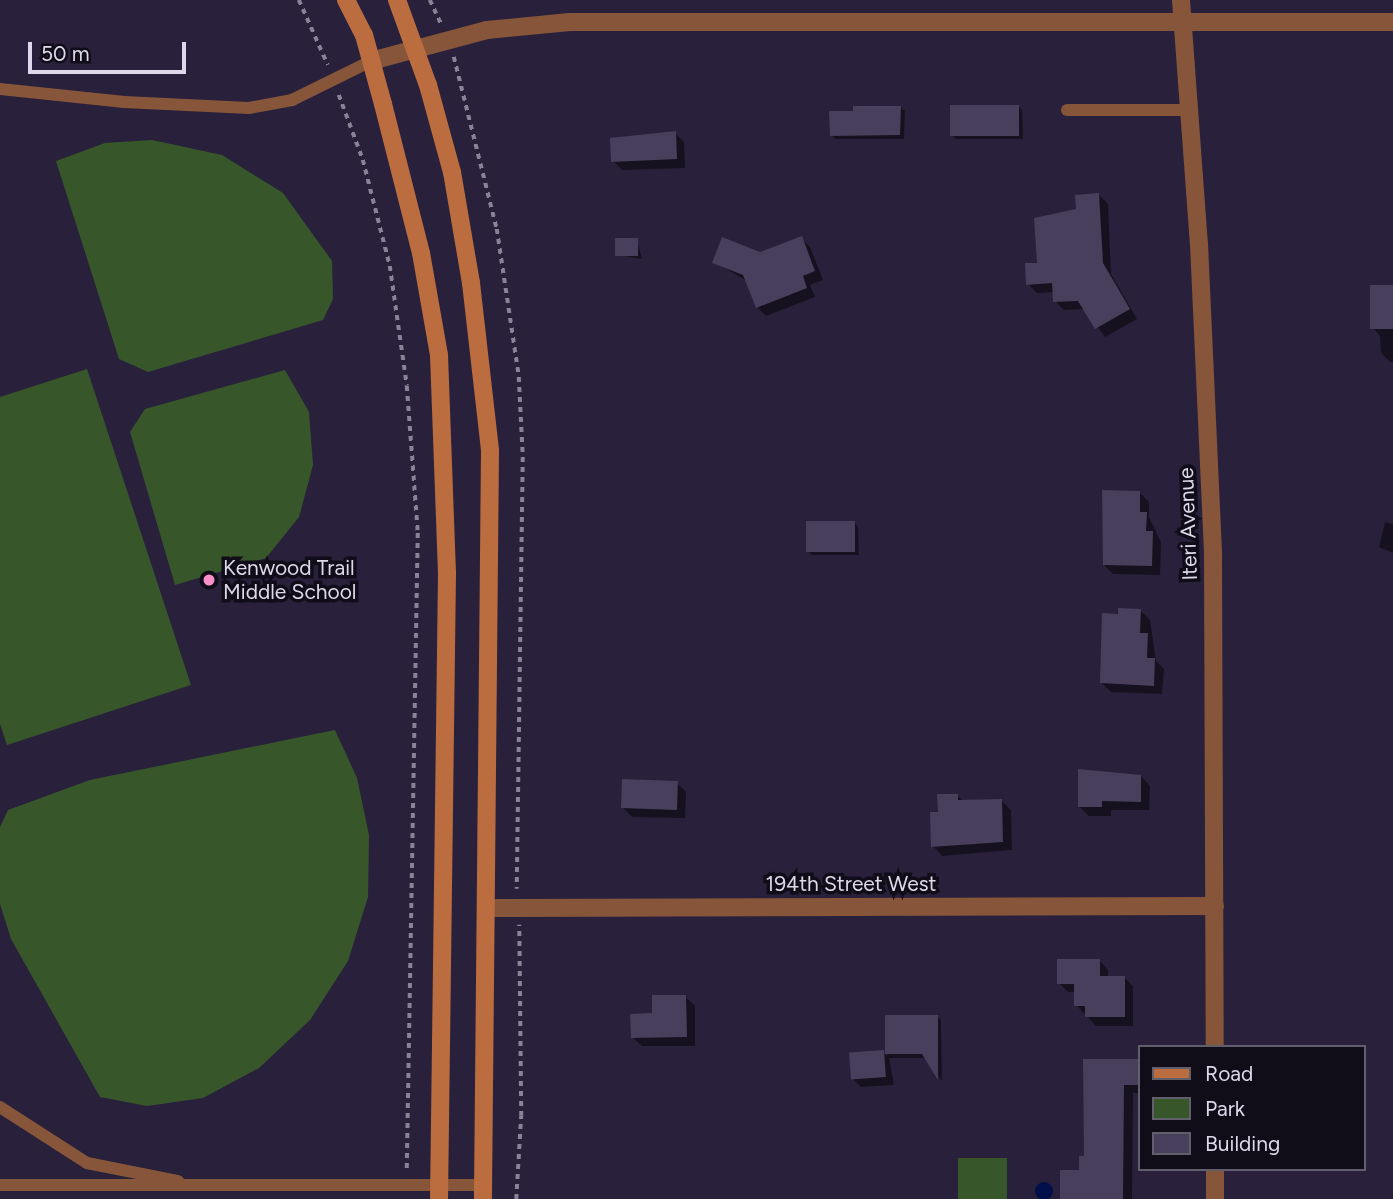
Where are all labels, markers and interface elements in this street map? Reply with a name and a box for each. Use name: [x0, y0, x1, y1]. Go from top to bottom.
scale bar: [32, 28, 189, 72]
text: 50 m: [41, 41, 90, 66]
street label: Iteri Avenue: [1173, 467, 1203, 581]
place label: Kenwood Trail Middle School: [223, 555, 356, 605]
marker: Kenwood Trail Middle School: [201, 572, 217, 588]
street label: 194th Street West: [766, 871, 936, 897]
legend: [1138, 1045, 1365, 1171]
text: Road: [1205, 1061, 1253, 1086]
text: Park: [1205, 1096, 1245, 1121]
text: Building: [1205, 1131, 1280, 1156]

